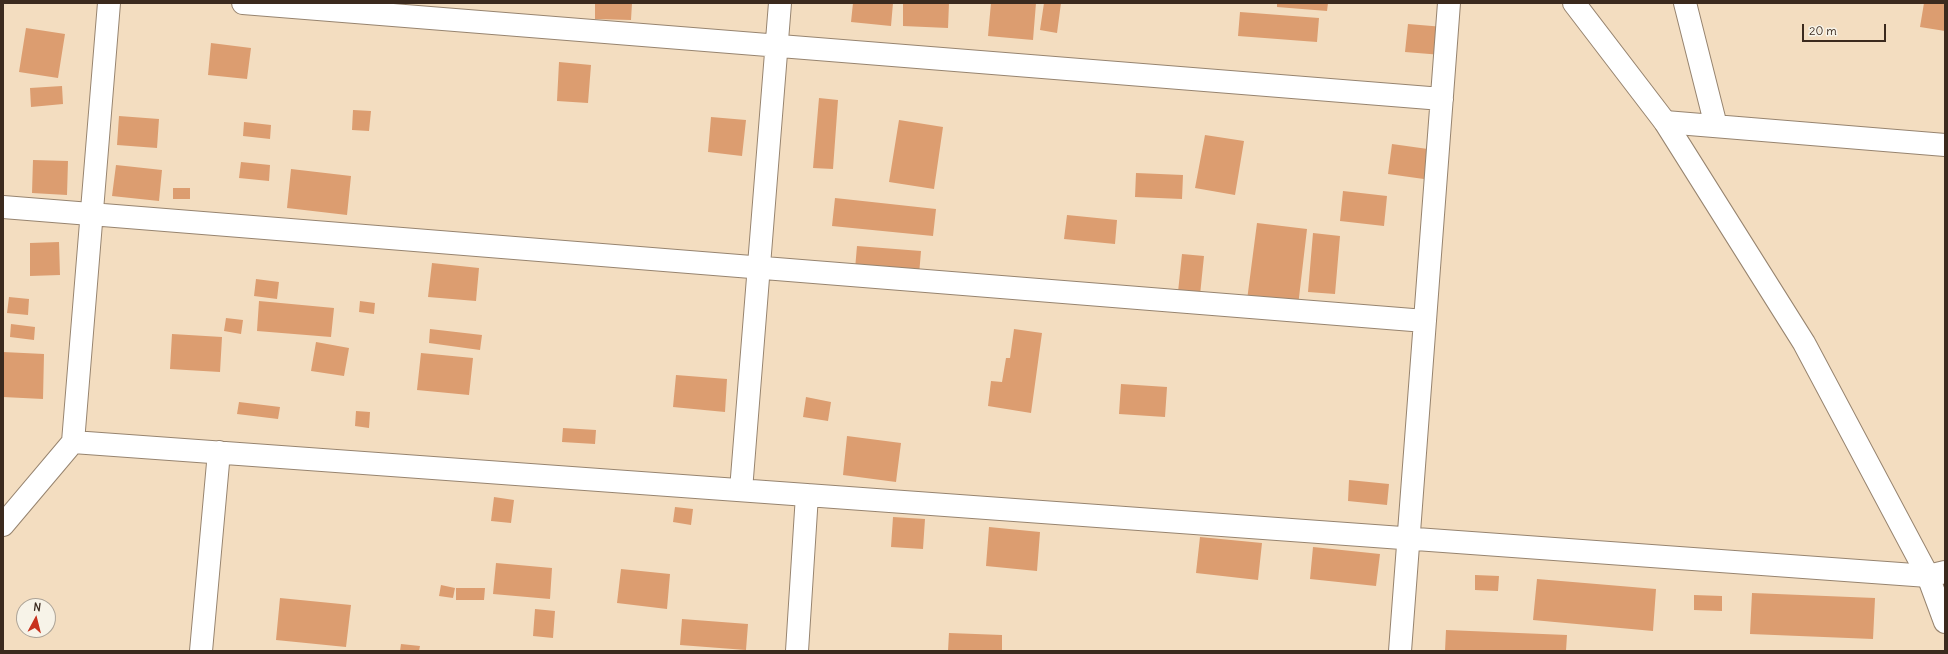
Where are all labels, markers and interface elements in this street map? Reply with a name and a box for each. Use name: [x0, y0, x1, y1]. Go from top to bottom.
scale bar: [1804, 16, 1888, 42]
text: 20 m: [1809, 23, 1837, 38]
north arrow: [16, 598, 56, 638]
text: N: [33, 600, 42, 614]

